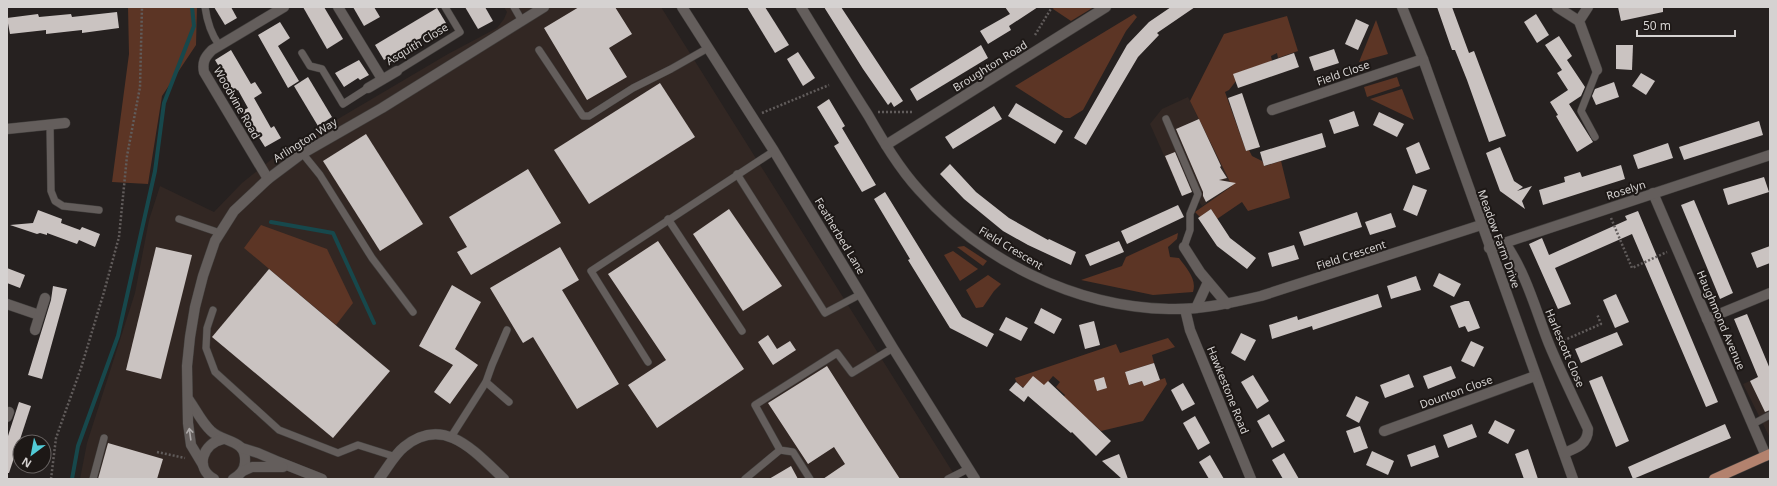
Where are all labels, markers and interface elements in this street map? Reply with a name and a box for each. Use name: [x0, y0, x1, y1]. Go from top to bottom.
scale bar: [1637, 12, 1735, 38]
text: 50 m: [1643, 17, 1671, 34]
street label: Asquith Close: [383, 19, 451, 68]
street label: Broughton Road: [950, 37, 1030, 95]
street label: Field Close: [1314, 56, 1371, 89]
street label: Woodvine Road: [211, 64, 264, 141]
street label: Arlington Way: [270, 114, 340, 165]
street label: Roselyn: [1604, 176, 1647, 203]
street label: Meadow Farm Drive: [1475, 187, 1524, 290]
street label: Featherbed Lane: [812, 195, 869, 277]
street label: Field Crescent: [976, 223, 1046, 273]
street label: Field Crescent: [1314, 236, 1388, 273]
street label: Haughmond Avenue: [1694, 268, 1749, 372]
street label: Harlescott Close: [1542, 306, 1589, 389]
street label: Hawkestone Road: [1204, 344, 1253, 436]
street label: Dounton Close: [1417, 371, 1494, 412]
one-way arrow: [186, 428, 194, 441]
north arrow: [12, 434, 52, 474]
text: N: [19, 454, 34, 472]

